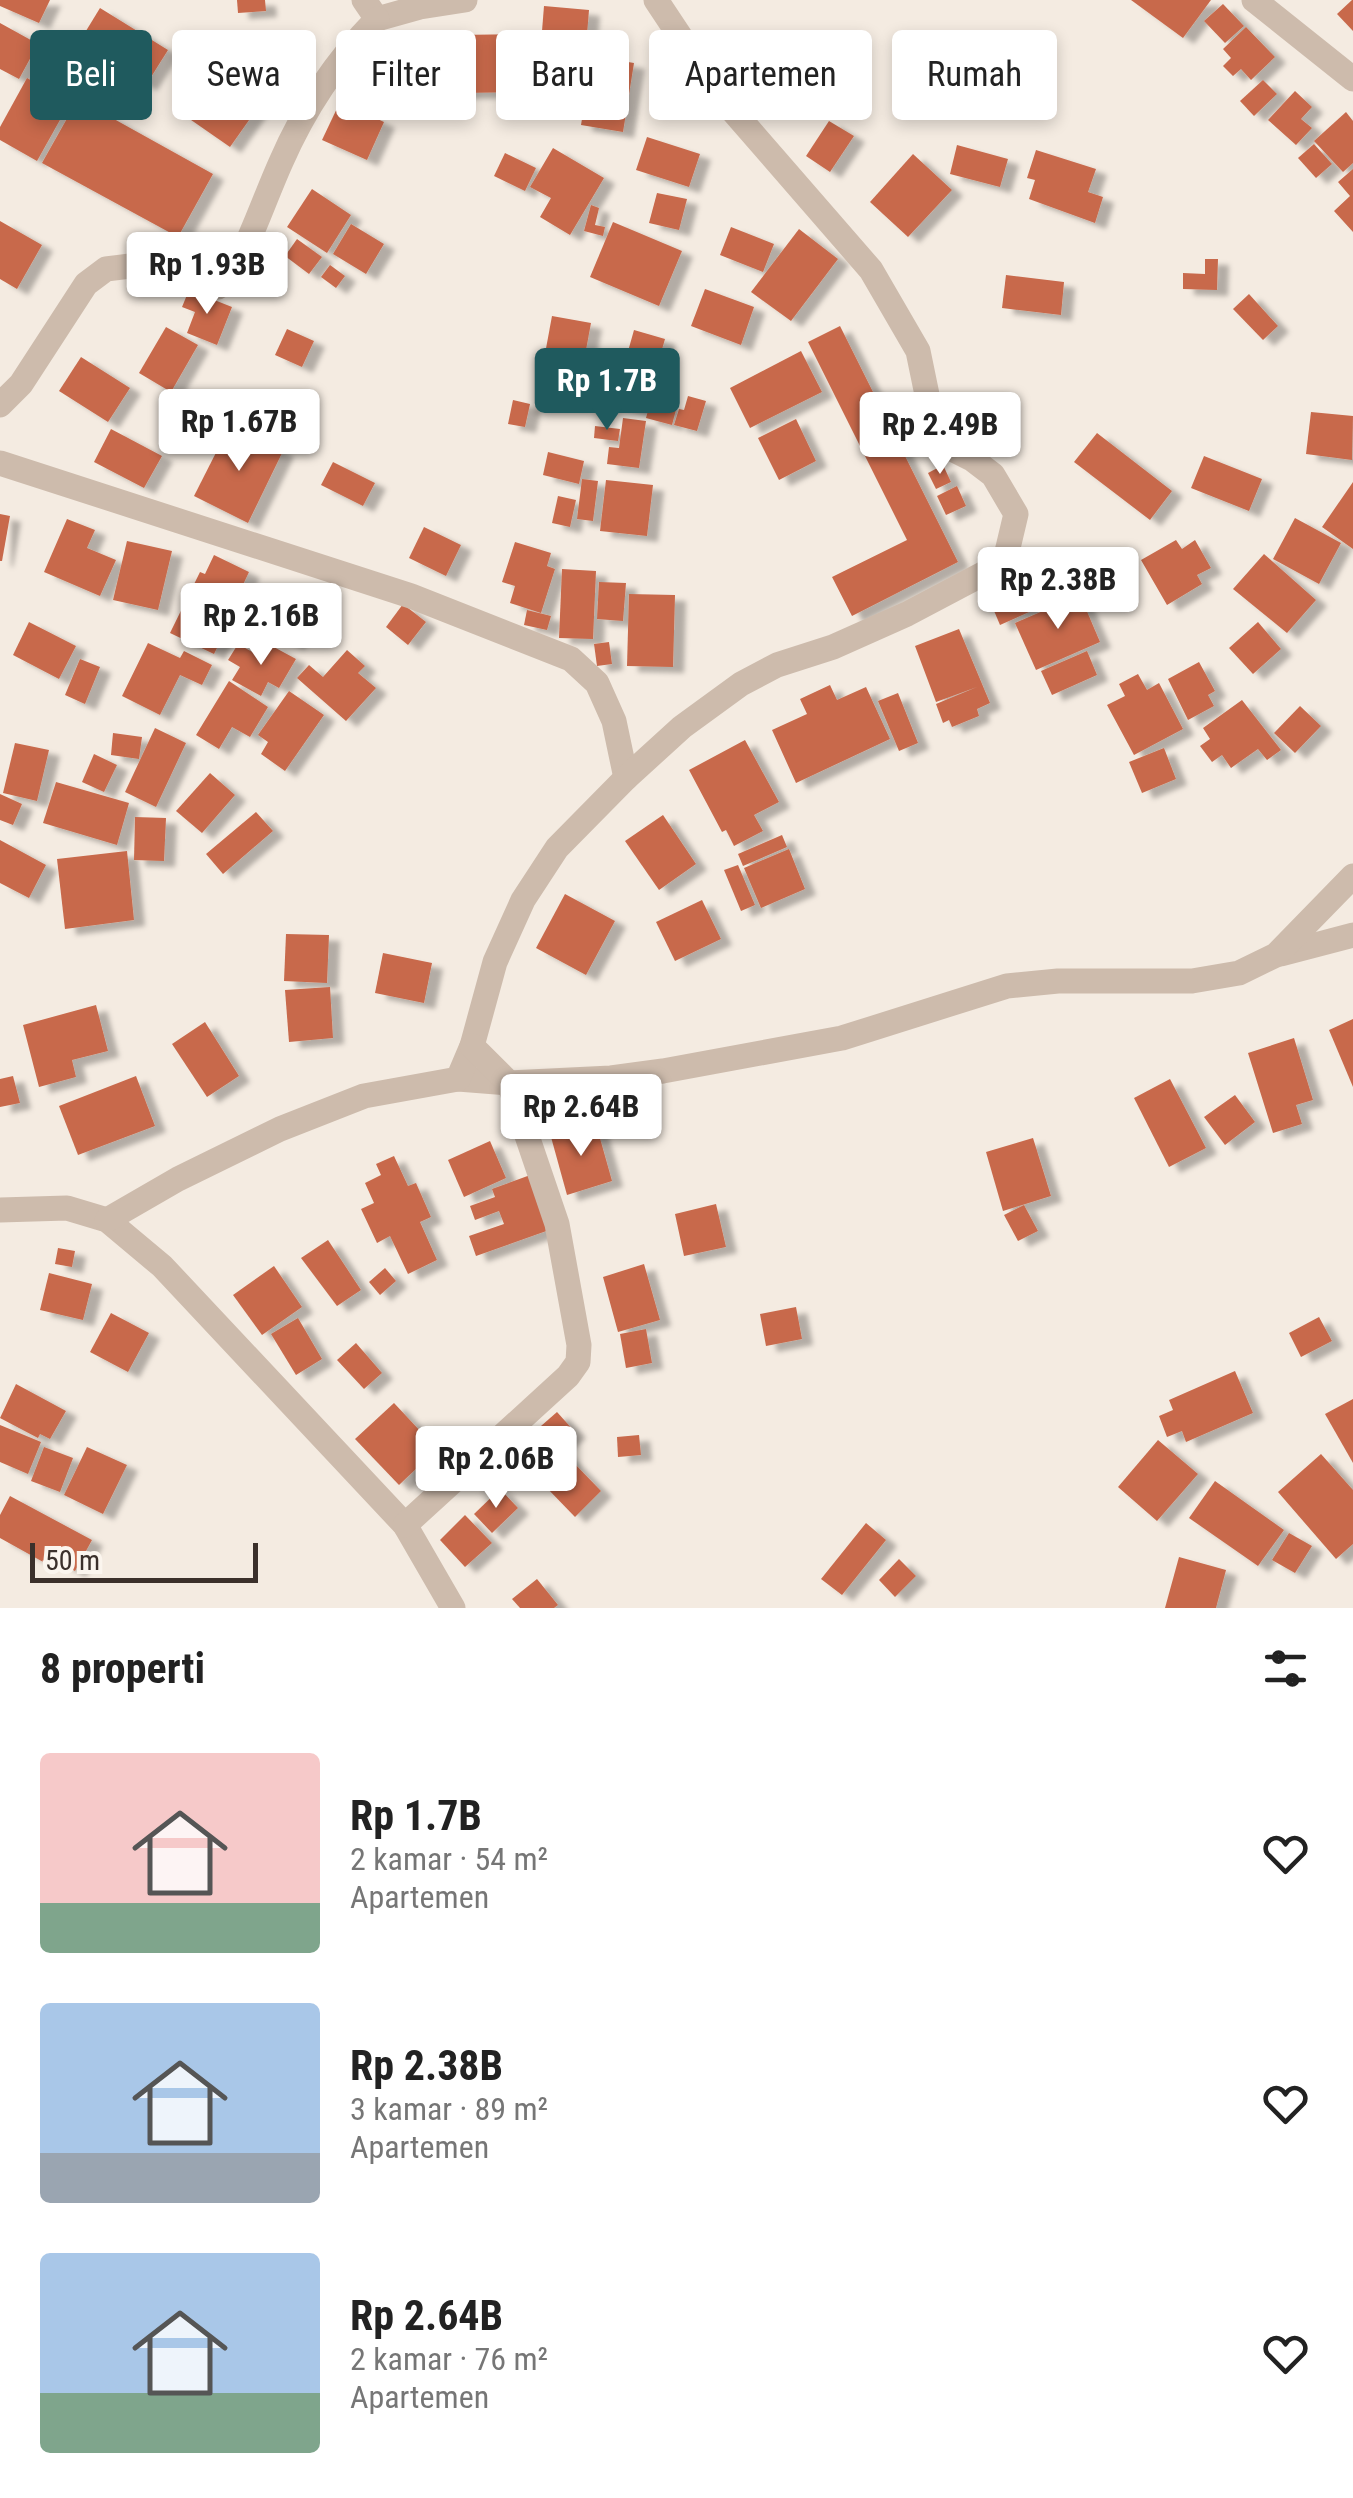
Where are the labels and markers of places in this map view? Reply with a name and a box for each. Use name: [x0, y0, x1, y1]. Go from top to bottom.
pin: Rp 1.93B: [104, 232, 310, 317]
pin: Rp 1.7B: [515, 348, 699, 433]
pin: Rp 1.67B: [136, 389, 342, 474]
pin: Rp 2.49B: [837, 392, 1043, 477]
pin: Rp 2.38B: [955, 547, 1161, 632]
pin: Rp 2.16B: [158, 583, 364, 668]
pin: Rp 2.64B: [478, 1074, 684, 1159]
pin: Rp 2.06B: [393, 1426, 599, 1511]

